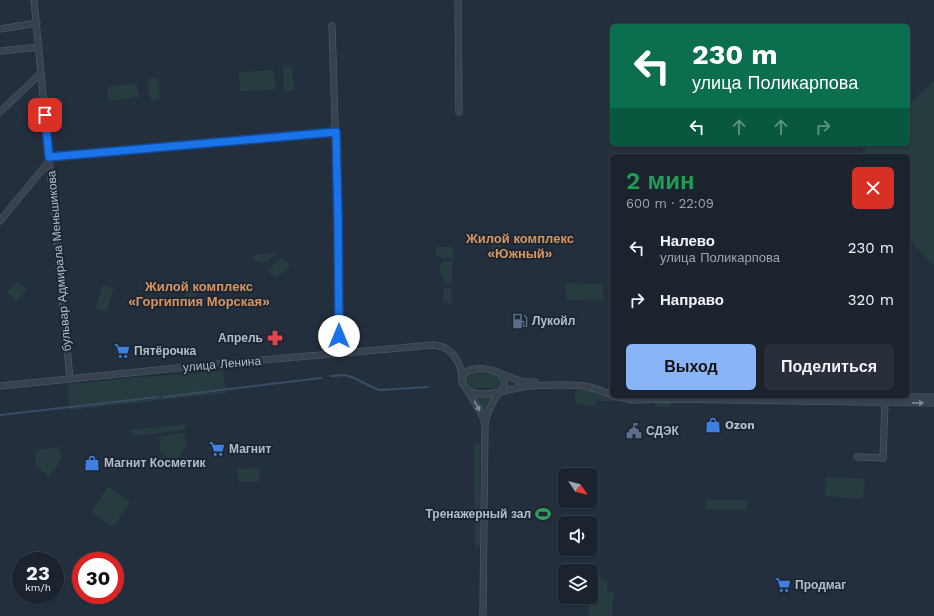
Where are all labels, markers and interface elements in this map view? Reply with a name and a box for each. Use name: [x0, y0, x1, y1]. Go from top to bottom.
text: 230 m: [692, 38, 778, 71]
icon: left: [626, 40, 678, 92]
text: улица Поликарпова: [692, 72, 858, 93]
pin: [28, 98, 62, 132]
icon: arrive: [34, 104, 56, 126]
icon: left: [686, 116, 708, 138]
icon: ahead: [728, 116, 750, 138]
icon: ahead: [770, 116, 792, 138]
icon: right: [812, 116, 834, 138]
text: 2 мин: [626, 167, 695, 195]
button: close: [852, 167, 894, 209]
street label: бульвар Адмирала Меньшикова: [44, 170, 74, 352]
text: 600 m · 22:09: [626, 196, 714, 211]
district label: Жилой комплекс «Южный»: [465, 231, 574, 261]
text: Налево: [660, 232, 715, 250]
icon: left: [626, 237, 648, 259]
text: 230 m: [848, 239, 894, 257]
text: улица Поликарпова: [660, 250, 780, 265]
district label: Жилой комплекс «Горгиппия Морская»: [128, 279, 270, 309]
icon: right: [626, 289, 648, 311]
text: Направо: [660, 291, 724, 309]
text: 320 m: [848, 291, 894, 309]
fuel station icon: Лукойл: [511, 312, 529, 330]
place label: Лукойл: [532, 314, 575, 328]
position arrow: [318, 315, 360, 357]
pharmacy icon: Апрель: [266, 329, 284, 347]
place label: Апрель: [218, 331, 263, 345]
supermarket icon: Пятёрочка: [113, 342, 131, 360]
place label: Пятёрочка: [134, 344, 197, 358]
button: Выход: [626, 344, 756, 390]
button: Поделиться: [764, 344, 894, 390]
street label: улица Ленина: [182, 354, 262, 374]
one-way arrow: [473, 400, 480, 412]
one-way arrow: [912, 400, 925, 406]
shop icon: Ozon: [704, 416, 722, 434]
place label: Ozon: [725, 418, 755, 432]
public building icon: СДЭК: [625, 422, 643, 440]
place label: СДЭК: [646, 424, 680, 438]
supermarket icon: Магнит: [208, 440, 226, 458]
place label: Магнит: [229, 442, 271, 456]
shop icon: Магнит Косметик: [83, 454, 101, 472]
place label: Магнит Косметик: [104, 456, 207, 470]
north arrow: [558, 468, 598, 508]
map controls: [558, 468, 598, 604]
sports icon: Тренажерный зал: [534, 505, 552, 523]
place label: Тренажерный зал: [425, 507, 531, 521]
button: sound: [558, 516, 598, 556]
speed limit sign: 30: [72, 552, 124, 604]
text: 23: [26, 561, 50, 585]
button: layers: [558, 564, 598, 604]
supermarket icon: Продмаг: [774, 576, 792, 594]
place label: Продмаг: [795, 578, 846, 592]
text: km/h: [25, 582, 51, 593]

